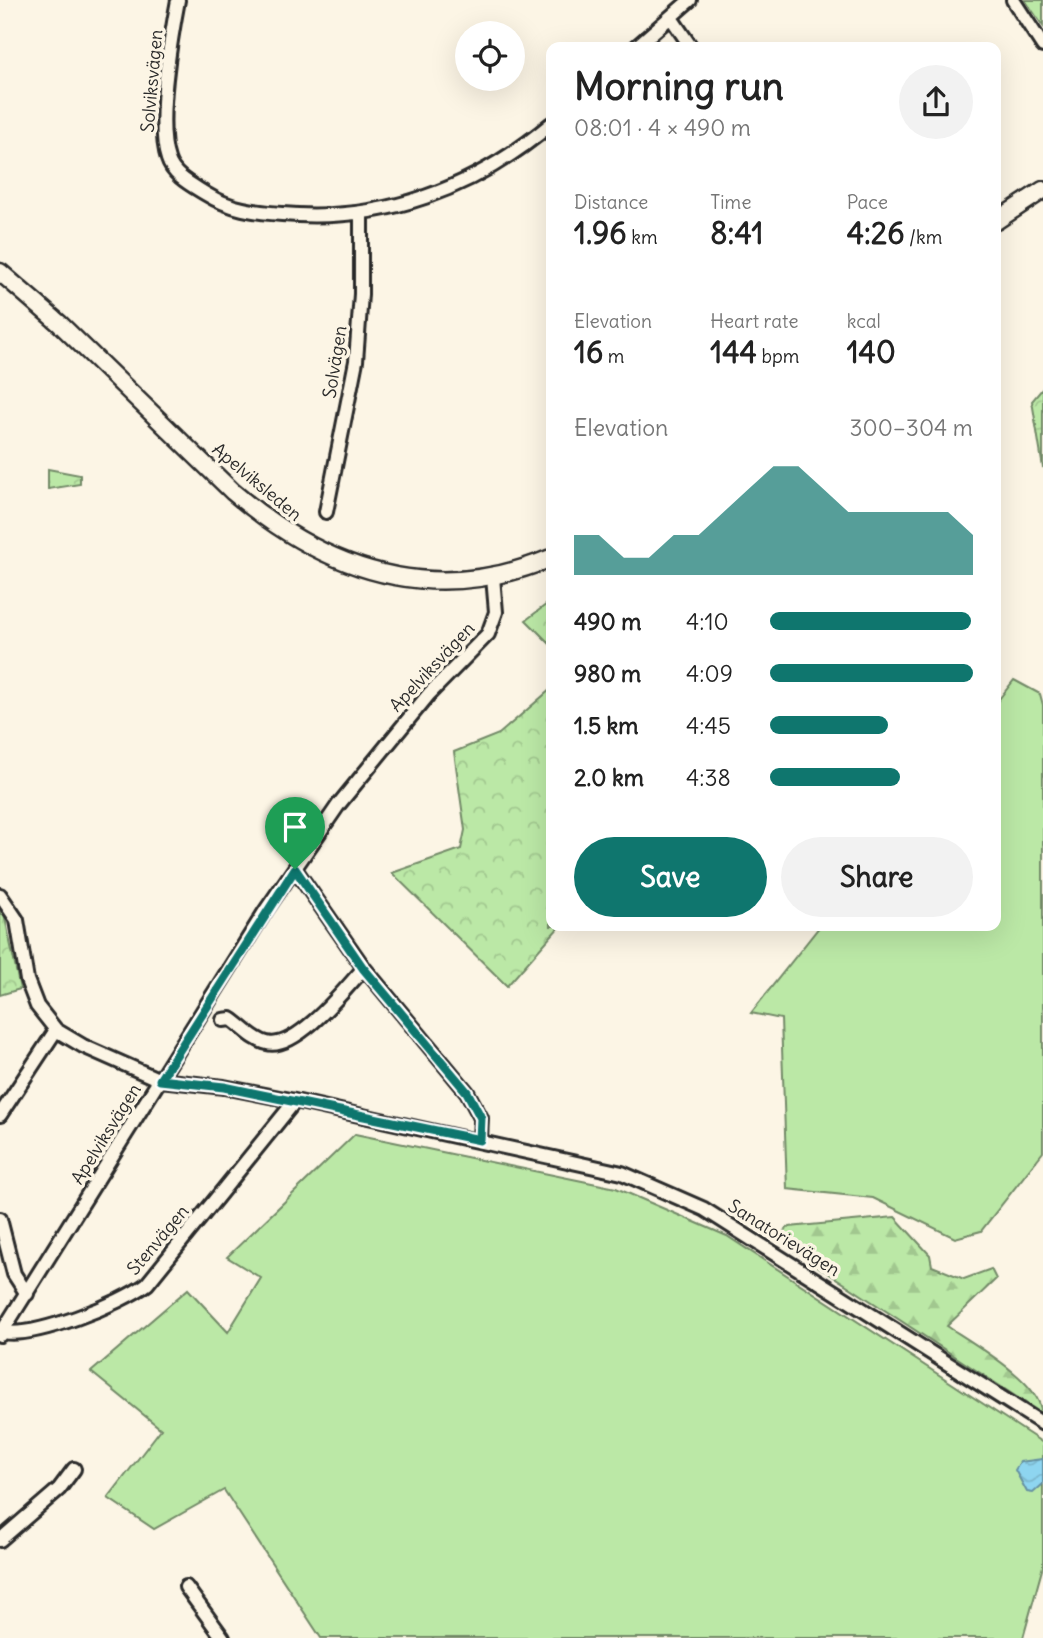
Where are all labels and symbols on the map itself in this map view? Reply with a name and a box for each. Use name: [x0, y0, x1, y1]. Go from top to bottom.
street label: Solviksvägen: [136, 28, 167, 133]
street label: Solvägen: [317, 324, 352, 400]
street label: Apelviksleden: [208, 437, 307, 526]
street label: Apelviksvägen: [384, 617, 479, 716]
pin: [265, 797, 325, 869]
street label: Apelviksvägen: [65, 1079, 146, 1188]
street label: Sanatorievägen: [724, 1194, 844, 1281]
street label: Stenvägen: [122, 1200, 194, 1279]

